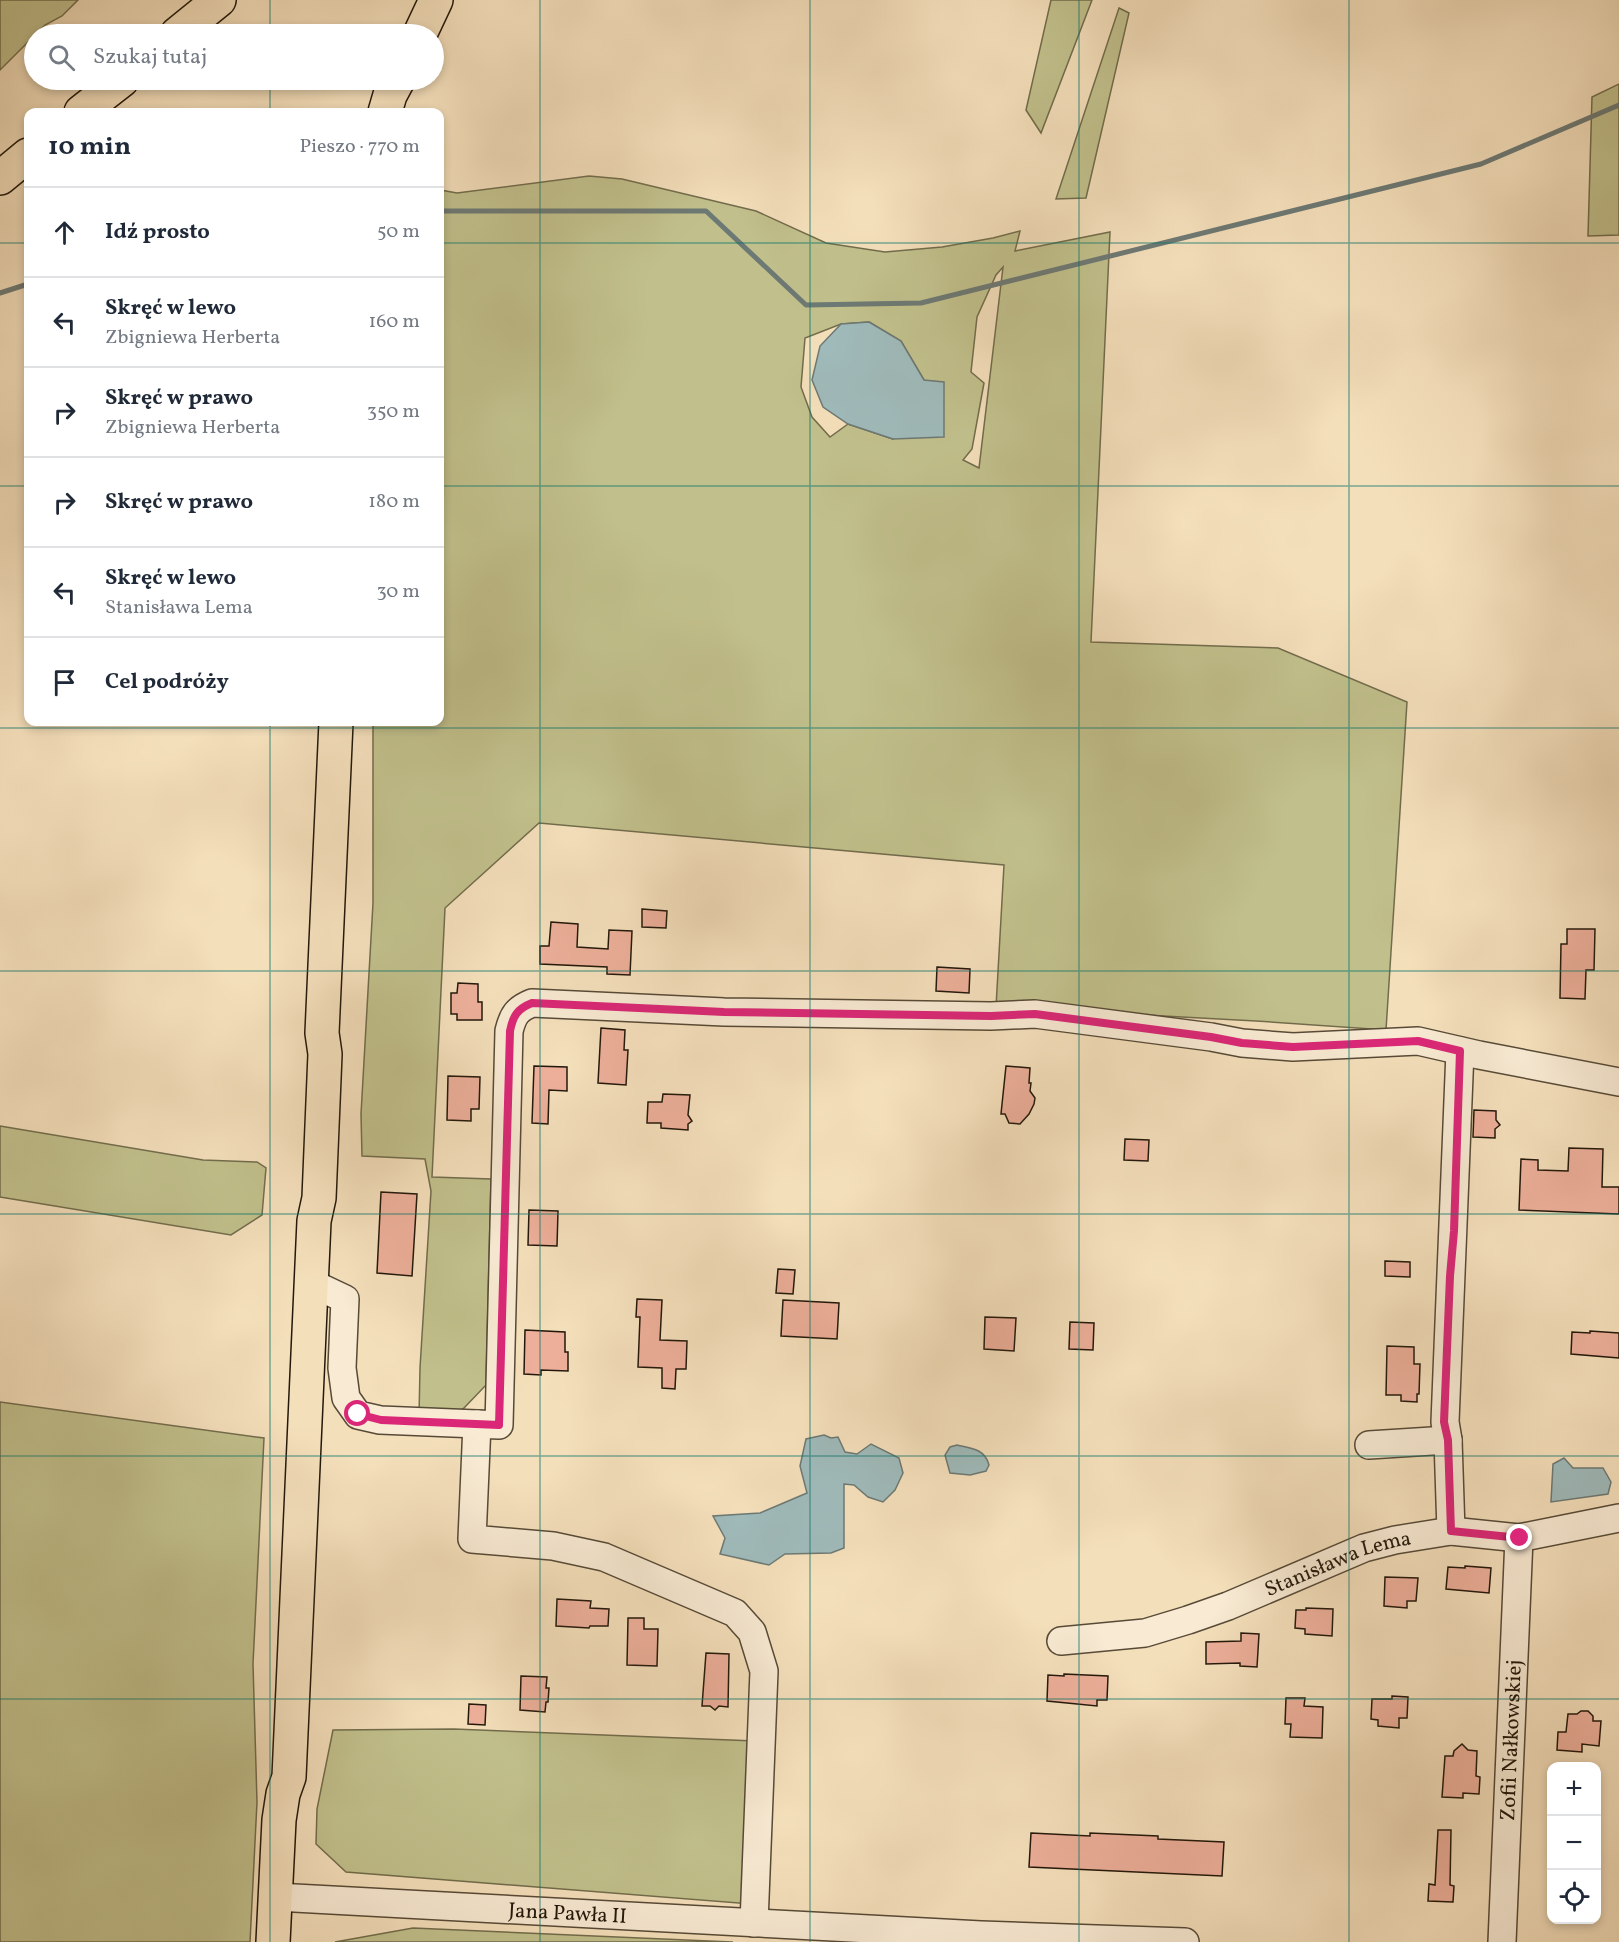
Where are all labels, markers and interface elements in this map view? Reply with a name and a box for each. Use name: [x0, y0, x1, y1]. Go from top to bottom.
search box: [24, 24, 444, 90]
icon: search: [45, 41, 78, 74]
text: Szukaj tutaj: [93, 42, 207, 73]
text: 10 min: [48, 129, 131, 165]
text: Pieszo · 770 m: [299, 133, 420, 161]
icon: ahead: [48, 216, 81, 249]
text: Idź prosto: [105, 217, 210, 248]
text: 50 m: [377, 218, 420, 246]
text: Skręć w lewo: [105, 293, 236, 324]
icon: left: [48, 306, 81, 339]
text: 160 m: [368, 308, 420, 336]
text: Zbigniewa Herberta: [105, 324, 280, 352]
text: Skręć w prawo: [105, 383, 253, 414]
icon: right: [48, 396, 81, 429]
text: 350 m: [367, 398, 420, 426]
text: Zbigniewa Herberta: [105, 414, 280, 442]
icon: right: [48, 486, 81, 519]
text: Skręć w prawo: [105, 487, 253, 518]
text: 180 m: [368, 488, 420, 516]
text: Skręć w lewo: [105, 563, 236, 594]
icon: left: [48, 576, 81, 609]
text: 30 m: [376, 578, 420, 606]
text: Stanisława Lema: [105, 594, 253, 622]
icon: arrive: [48, 666, 81, 699]
text: Cel podróży: [105, 667, 229, 698]
route start: [344, 1400, 370, 1426]
route end: [1506, 1524, 1532, 1550]
street label: Stanisława Lema: [1260, 1525, 1413, 1605]
street label: Zofii Nałkowskiej: [1494, 1659, 1530, 1822]
map controls: [1547, 1762, 1601, 1924]
button: +: [1547, 1762, 1601, 1816]
button: −: [1547, 1816, 1601, 1870]
button: locate: [1547, 1870, 1601, 1924]
street label: Jana Pawła II: [507, 1897, 628, 1932]

